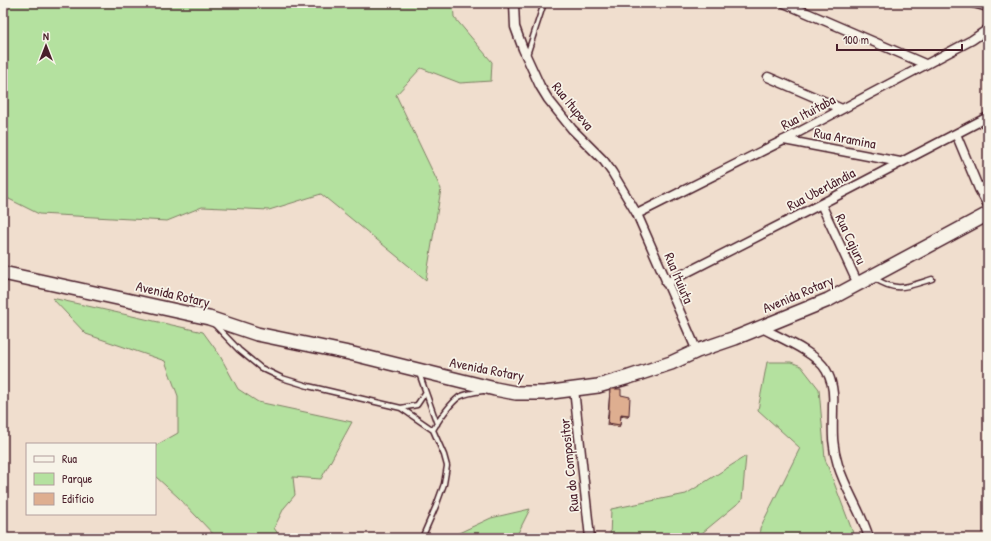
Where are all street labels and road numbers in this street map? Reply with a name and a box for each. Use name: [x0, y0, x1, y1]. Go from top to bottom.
street label: Rua Itupeva: [547, 78, 599, 135]
street label: Rua Ituitaba: [777, 89, 839, 134]
street label: Rua Aramina: [812, 122, 878, 153]
street label: Rua Uberlândia: [783, 162, 859, 214]
street label: Rua Cajuru: [831, 210, 872, 268]
street label: Rua Ituiuta: [660, 250, 699, 307]
street label: Avenida Rotary: [759, 270, 837, 318]
street label: Avenida Rotary: [134, 276, 212, 312]
street label: Avenida Rotary: [448, 352, 526, 386]
street label: Rua do Compositor: [554, 417, 584, 513]

